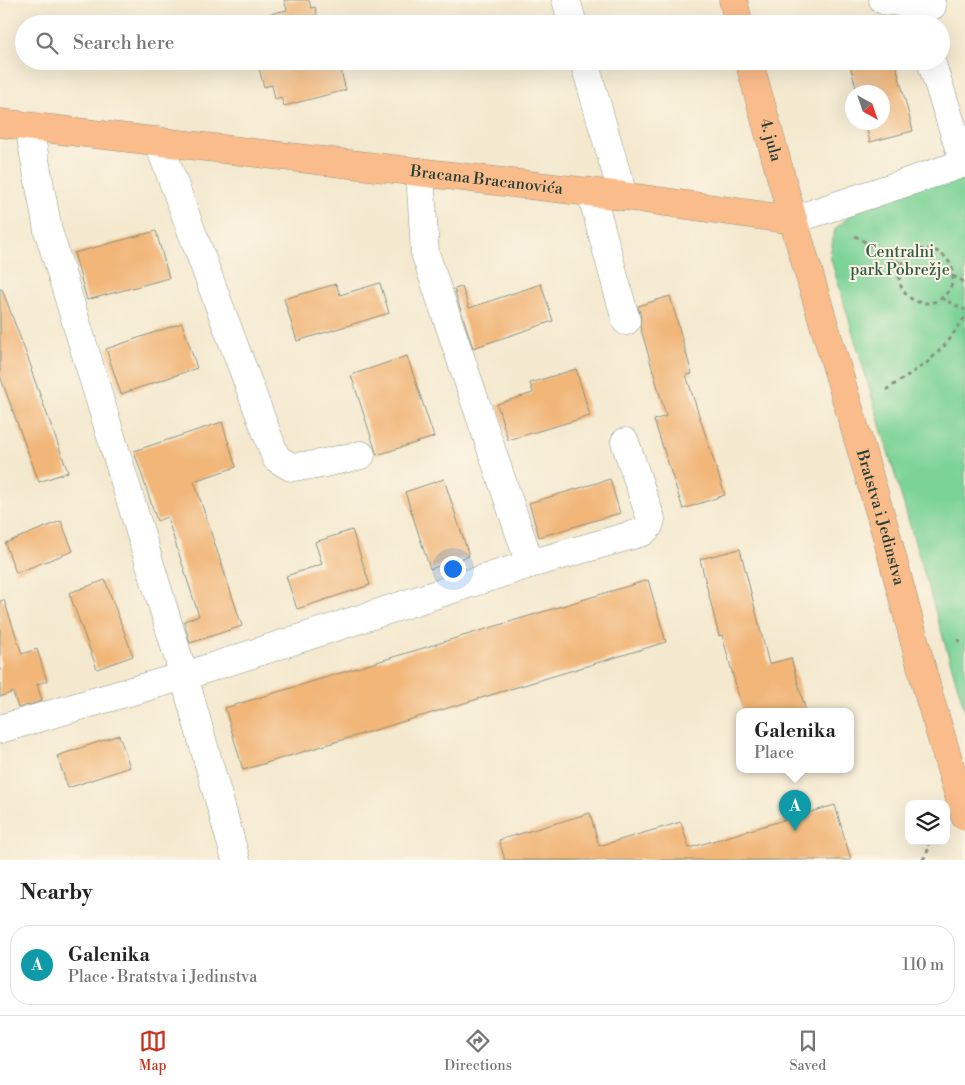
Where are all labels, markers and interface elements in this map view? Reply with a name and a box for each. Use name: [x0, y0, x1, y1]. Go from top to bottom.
search box: [15, 15, 950, 70]
icon: search: [33, 29, 61, 57]
text: Search here: [73, 31, 174, 55]
north arrow: [845, 85, 890, 130]
street label: 4. jula: [755, 116, 787, 165]
street label: Bracana Bracanovića: [408, 161, 565, 199]
park label: Centralni park Pobrežje: [850, 242, 950, 280]
street label: Bratstva i Jedinstva: [851, 446, 909, 588]
your location: [440, 556, 466, 582]
popup: [736, 708, 854, 773]
text: Galenika: [754, 719, 836, 743]
text: Place: [754, 743, 794, 763]
pin: A: [779, 790, 811, 831]
map controls: [905, 800, 950, 845]
button: layers: [905, 800, 950, 845]
text: Nearby: [20, 880, 93, 906]
text: Galenika: [68, 943, 150, 967]
text: A: [31, 955, 43, 975]
text: 110 m: [902, 955, 944, 975]
text: Place · Bratstva i Jedinstva: [68, 967, 257, 987]
tab: Map: [139, 1027, 167, 1075]
tab: Directions: [444, 1027, 512, 1075]
tab: Saved: [789, 1027, 826, 1075]

